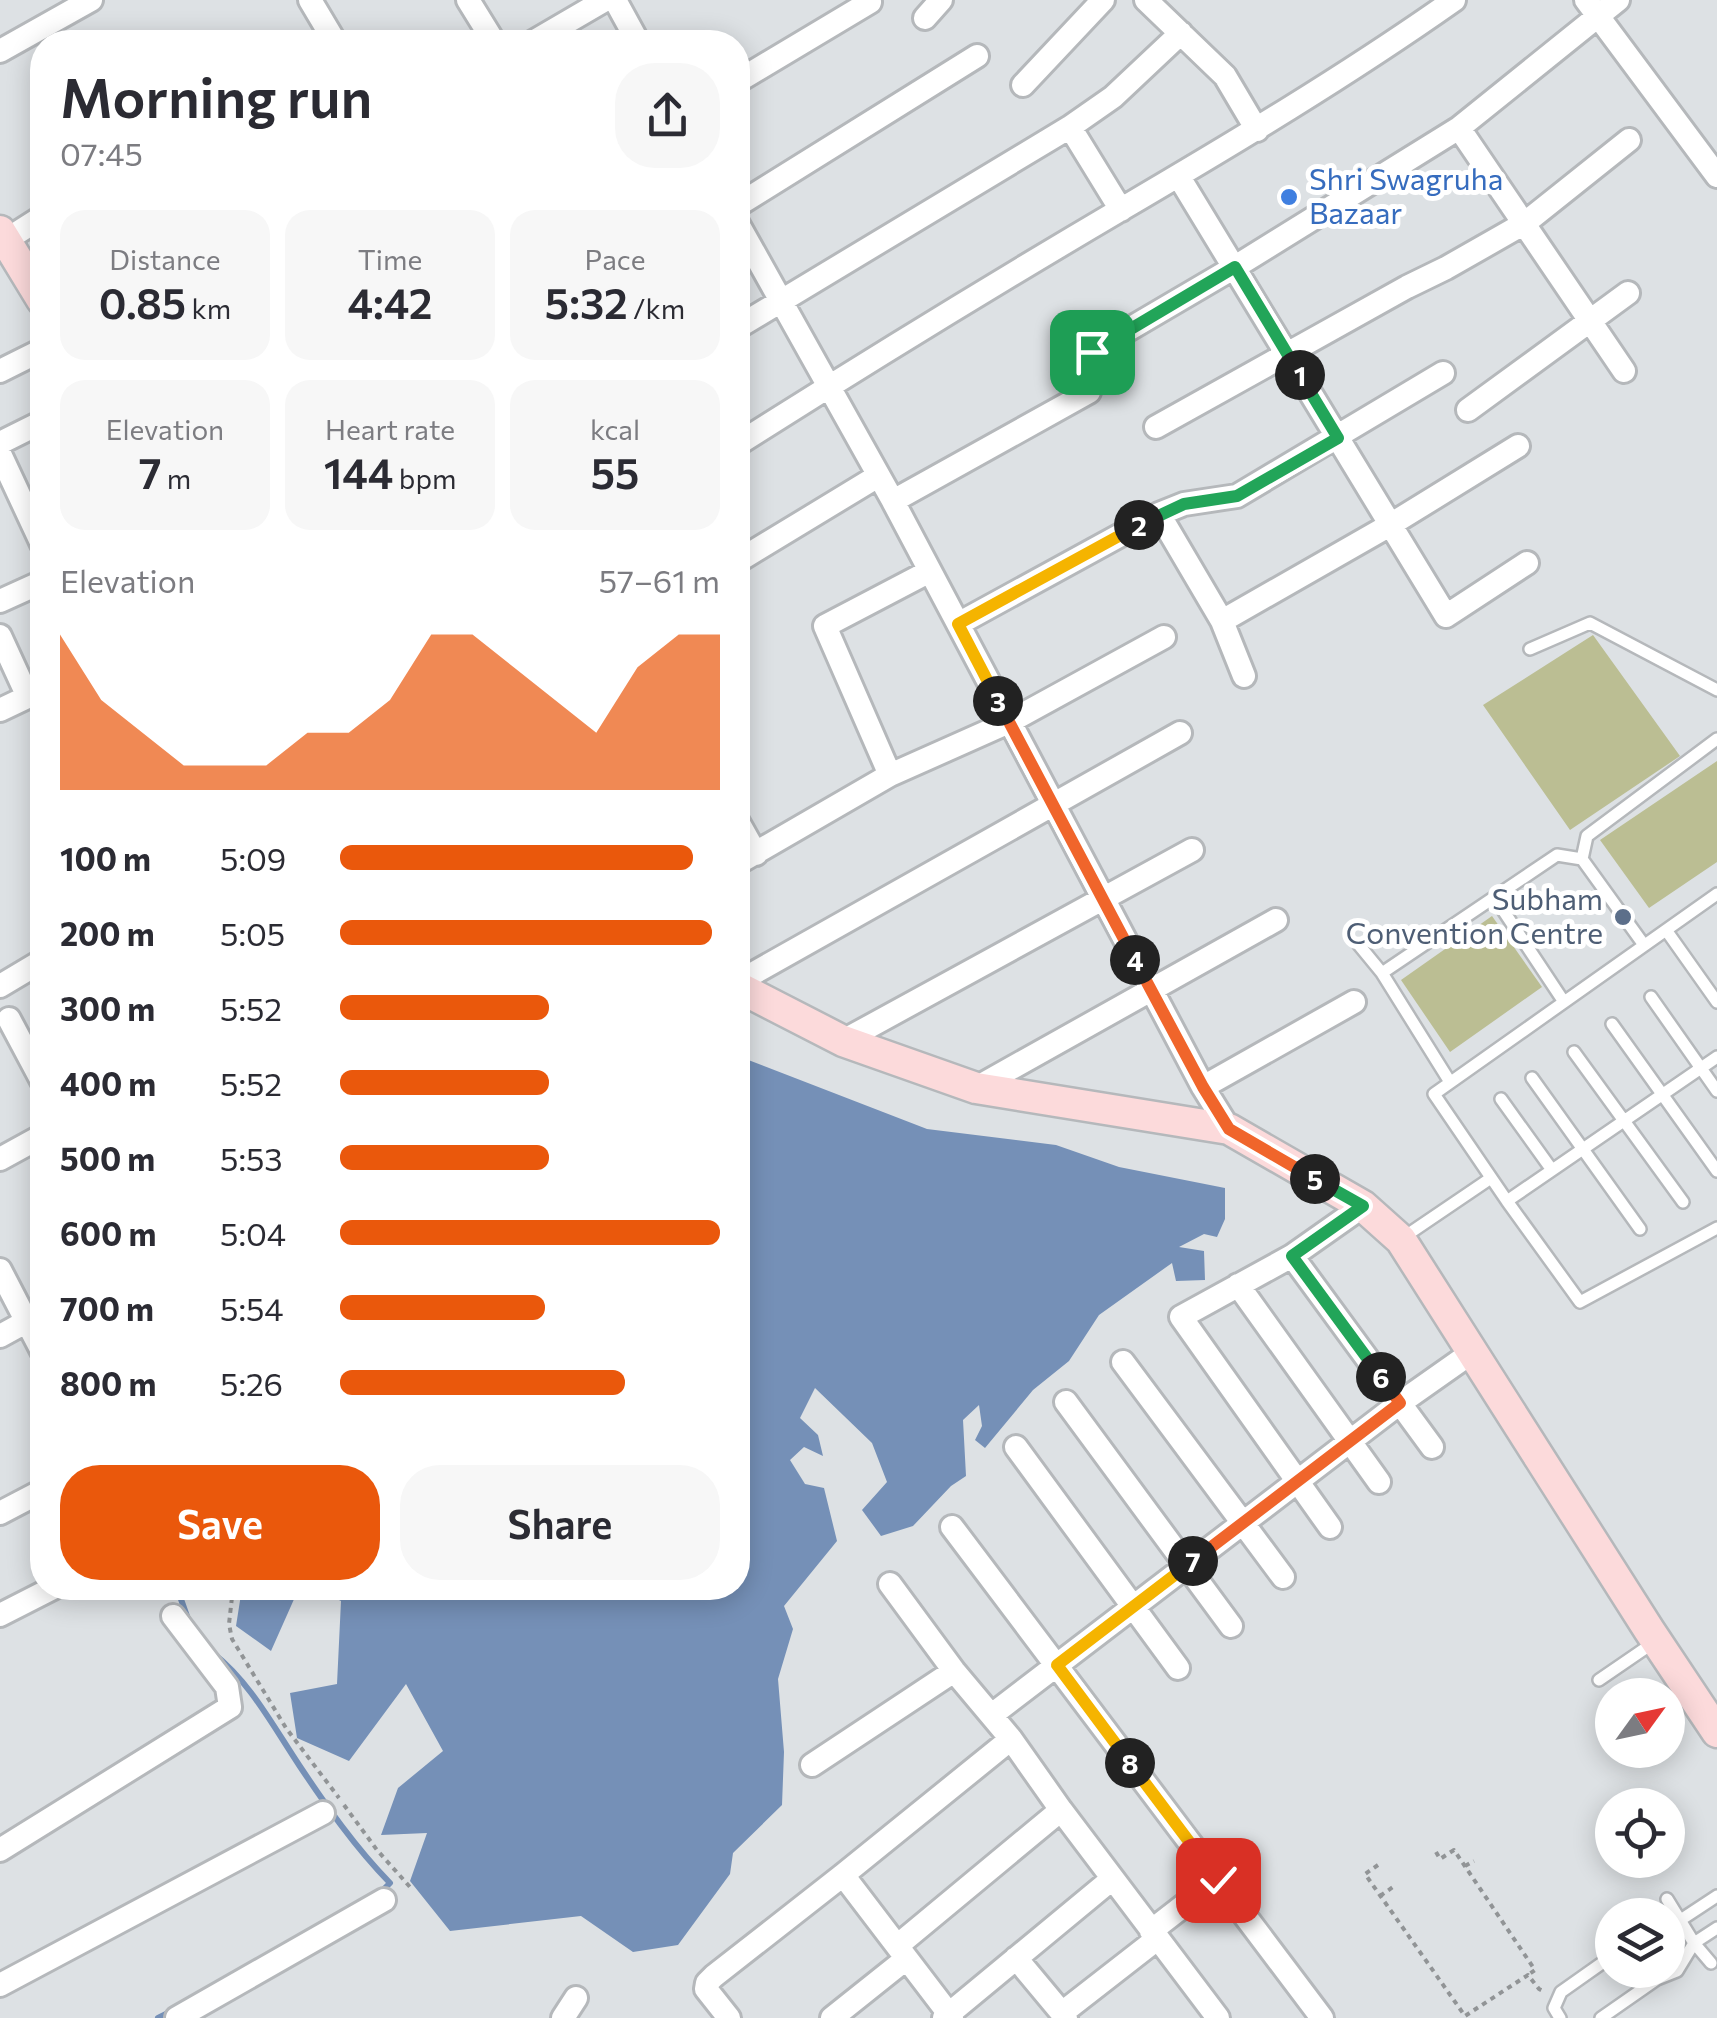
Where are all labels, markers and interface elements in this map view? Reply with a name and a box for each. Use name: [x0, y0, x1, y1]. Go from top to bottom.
text: Morning run: [60, 62, 372, 129]
button: share: [615, 63, 720, 168]
text: 07:45: [60, 133, 143, 173]
place label: Shri Swagruha Bazaar: [1309, 159, 1503, 230]
marker: Shri Swagruha Bazaar: [1278, 186, 1300, 208]
text: Distance: [109, 242, 221, 276]
text: Time: [358, 242, 422, 276]
text: Pace: [585, 242, 645, 276]
text: 0.85: [99, 276, 186, 328]
text: 4:42: [347, 276, 433, 328]
text: 5:32: [545, 276, 628, 328]
text: km: [186, 291, 231, 325]
text: /km: [628, 291, 685, 325]
pin: [1050, 310, 1135, 395]
icon: arrive: [1065, 325, 1120, 380]
pin: 1: [1275, 350, 1325, 400]
text: 1: [1294, 358, 1306, 392]
text: Elevation: [106, 412, 224, 446]
text: Heart rate: [325, 412, 455, 446]
text: kcal: [590, 412, 640, 446]
text: 7: [139, 446, 162, 498]
text: 144: [324, 446, 393, 498]
text: 55: [591, 446, 639, 498]
text: m: [162, 461, 191, 495]
text: bpm: [393, 461, 456, 495]
pin: 2: [1114, 500, 1164, 550]
text: 2: [1131, 508, 1147, 542]
text: Elevation: [60, 560, 195, 600]
text: 57–61 m: [599, 560, 720, 600]
pin: 3: [973, 676, 1023, 726]
text: 3: [990, 684, 1006, 718]
text: 100 m: [60, 838, 151, 878]
text: 5:09: [220, 838, 286, 878]
place label: Subham Convention Centre: [1346, 879, 1603, 950]
marker: Subham Convention Centre: [1612, 906, 1634, 928]
text: 200 m: [60, 913, 155, 953]
text: 5:05: [220, 913, 285, 953]
pin: 4: [1110, 935, 1160, 985]
text: 4: [1126, 943, 1144, 977]
text: 300 m: [60, 988, 155, 1028]
text: 5:52: [220, 988, 282, 1028]
text: 400 m: [60, 1063, 156, 1103]
text: 5:52: [220, 1063, 282, 1103]
text: 500 m: [60, 1138, 155, 1178]
text: 5:53: [220, 1138, 283, 1178]
pin: 5: [1290, 1154, 1340, 1204]
text: 5: [1307, 1162, 1323, 1196]
text: 600 m: [60, 1213, 156, 1253]
text: 5:04: [220, 1213, 286, 1253]
text: 700 m: [60, 1288, 154, 1328]
text: 5:54: [220, 1288, 284, 1328]
pin: 6: [1356, 1352, 1406, 1402]
text: 6: [1372, 1360, 1390, 1394]
text: 800 m: [60, 1363, 156, 1403]
text: 5:26: [220, 1363, 283, 1403]
button: Save: [60, 1465, 380, 1580]
button: Share: [400, 1465, 720, 1580]
pin: 7: [1168, 1536, 1218, 1586]
text: 7: [1185, 1544, 1201, 1578]
north arrow: [1595, 1678, 1685, 1768]
map controls: [1595, 1678, 1685, 1988]
pin: 8: [1105, 1738, 1155, 1788]
text: 8: [1121, 1746, 1139, 1780]
button: locate: [1595, 1788, 1685, 1878]
pin: [1176, 1838, 1261, 1923]
icon: check: [1191, 1853, 1246, 1908]
button: layers: [1595, 1898, 1685, 1988]

